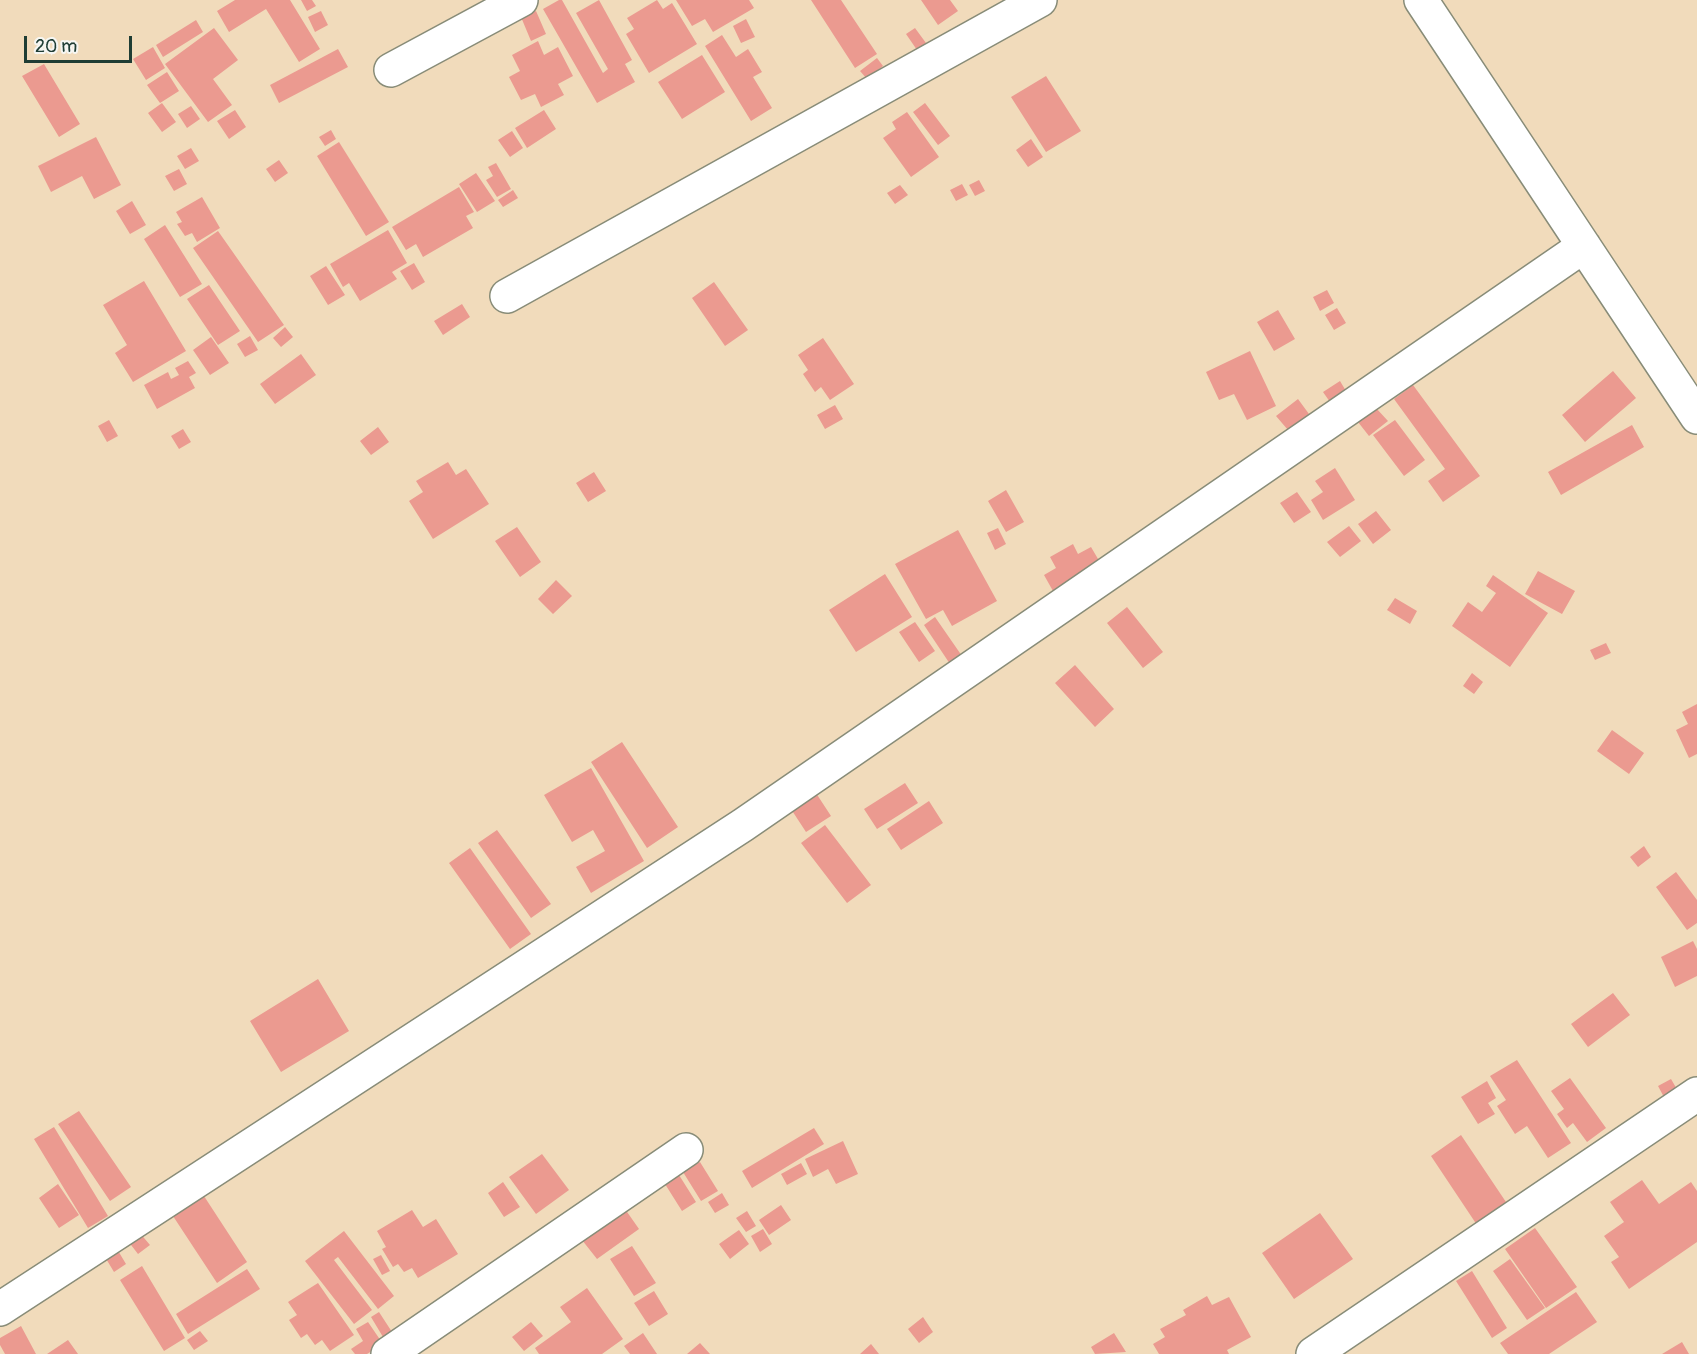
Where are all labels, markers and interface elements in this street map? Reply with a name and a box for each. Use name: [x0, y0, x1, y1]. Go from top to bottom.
scale bar: [27, 24, 135, 62]
text: 20 m: [35, 35, 77, 58]

